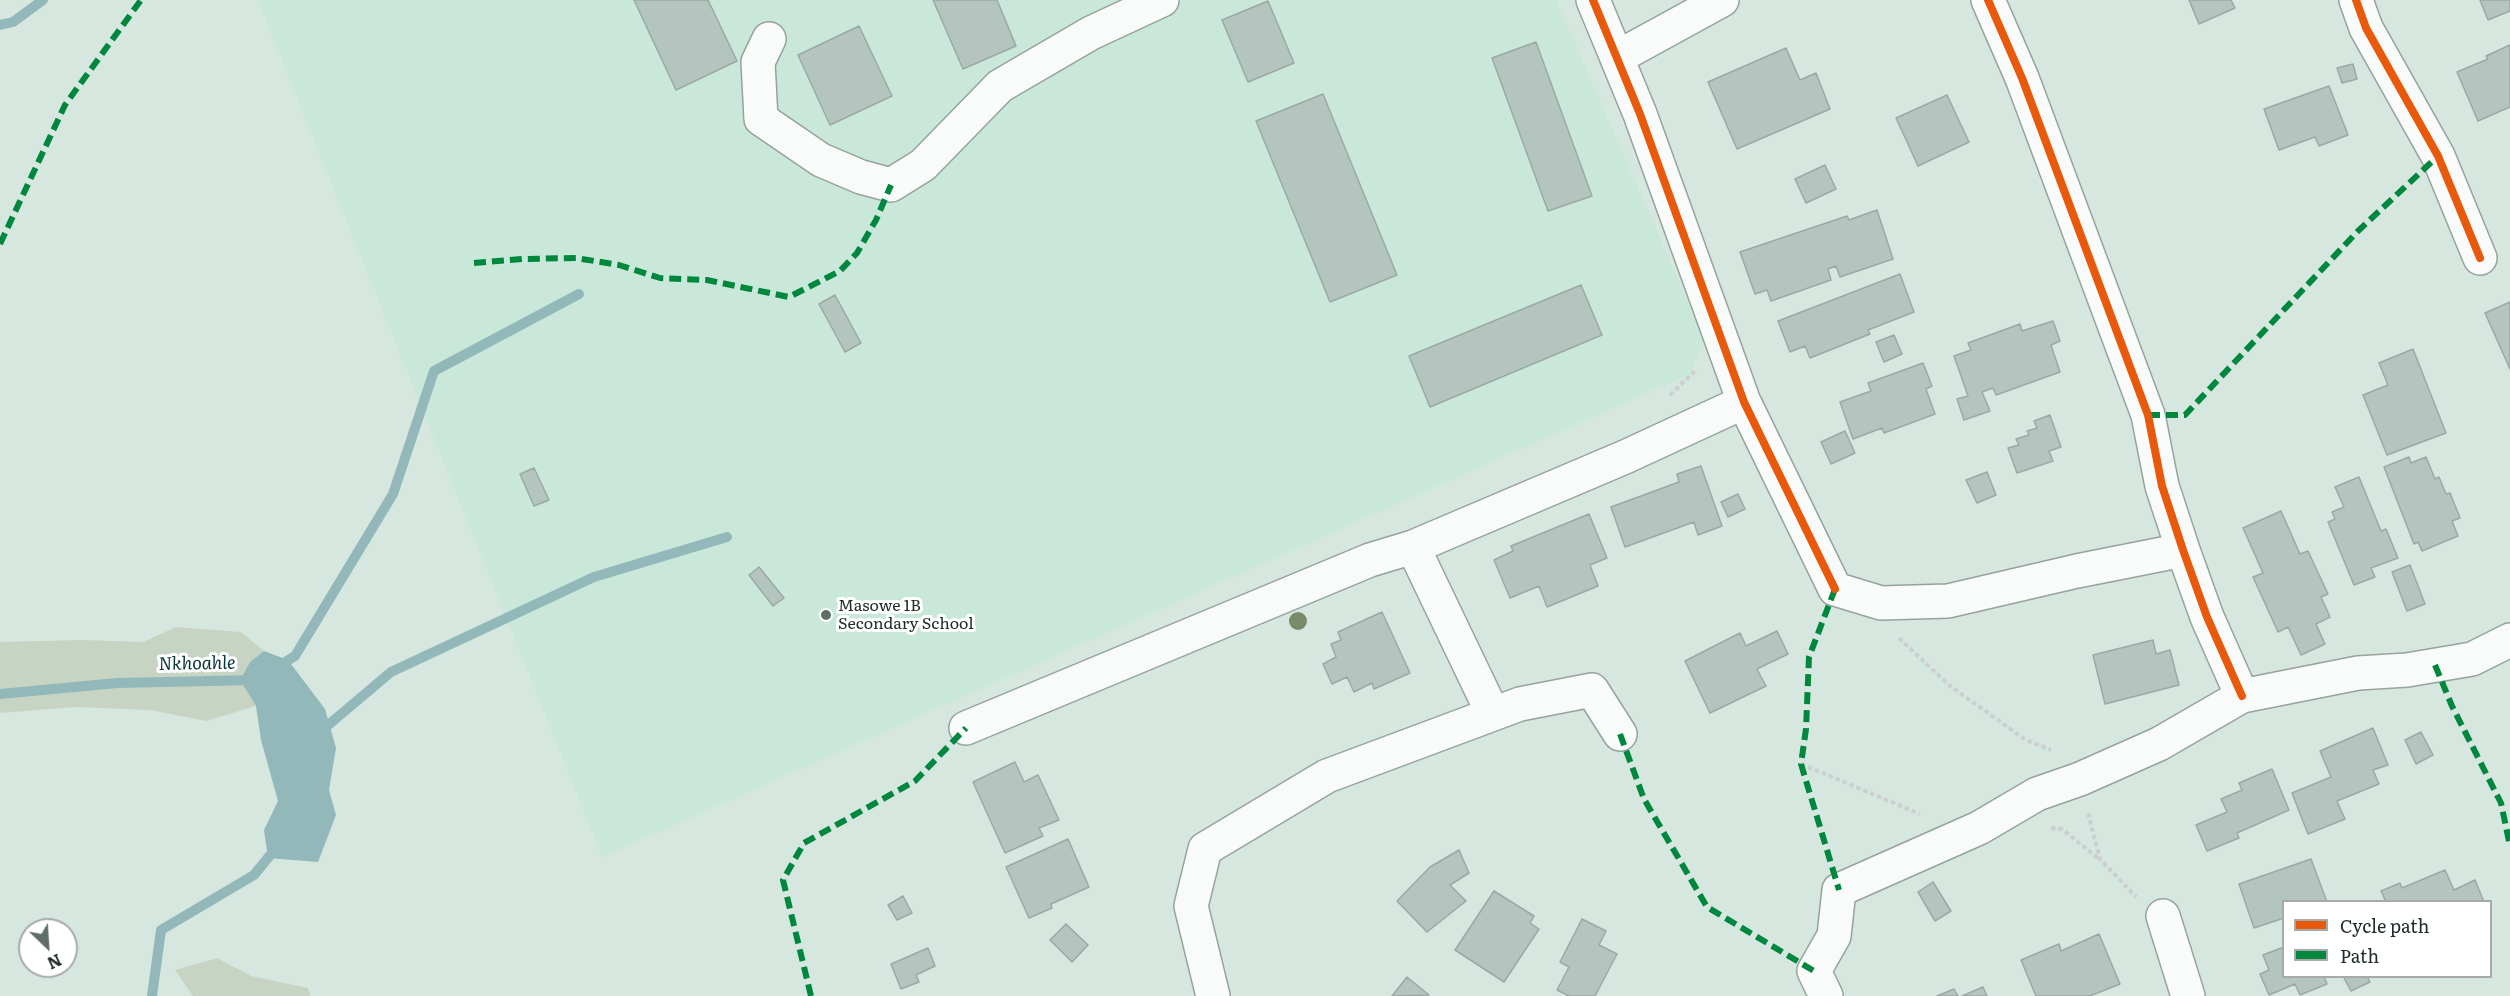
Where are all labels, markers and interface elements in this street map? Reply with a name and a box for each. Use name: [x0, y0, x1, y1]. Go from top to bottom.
place label: Masowe 1B Secondary School: [838, 596, 974, 634]
marker: Masowe 1B Secondary School: [819, 608, 833, 622]
water label: Nkhoahle: [158, 653, 236, 675]
legend: [2282, 900, 2492, 978]
text: Cycle path: [2340, 912, 2429, 939]
north arrow: [18, 918, 78, 978]
text: Path: [2340, 942, 2379, 969]
text: N: [44, 949, 66, 976]

